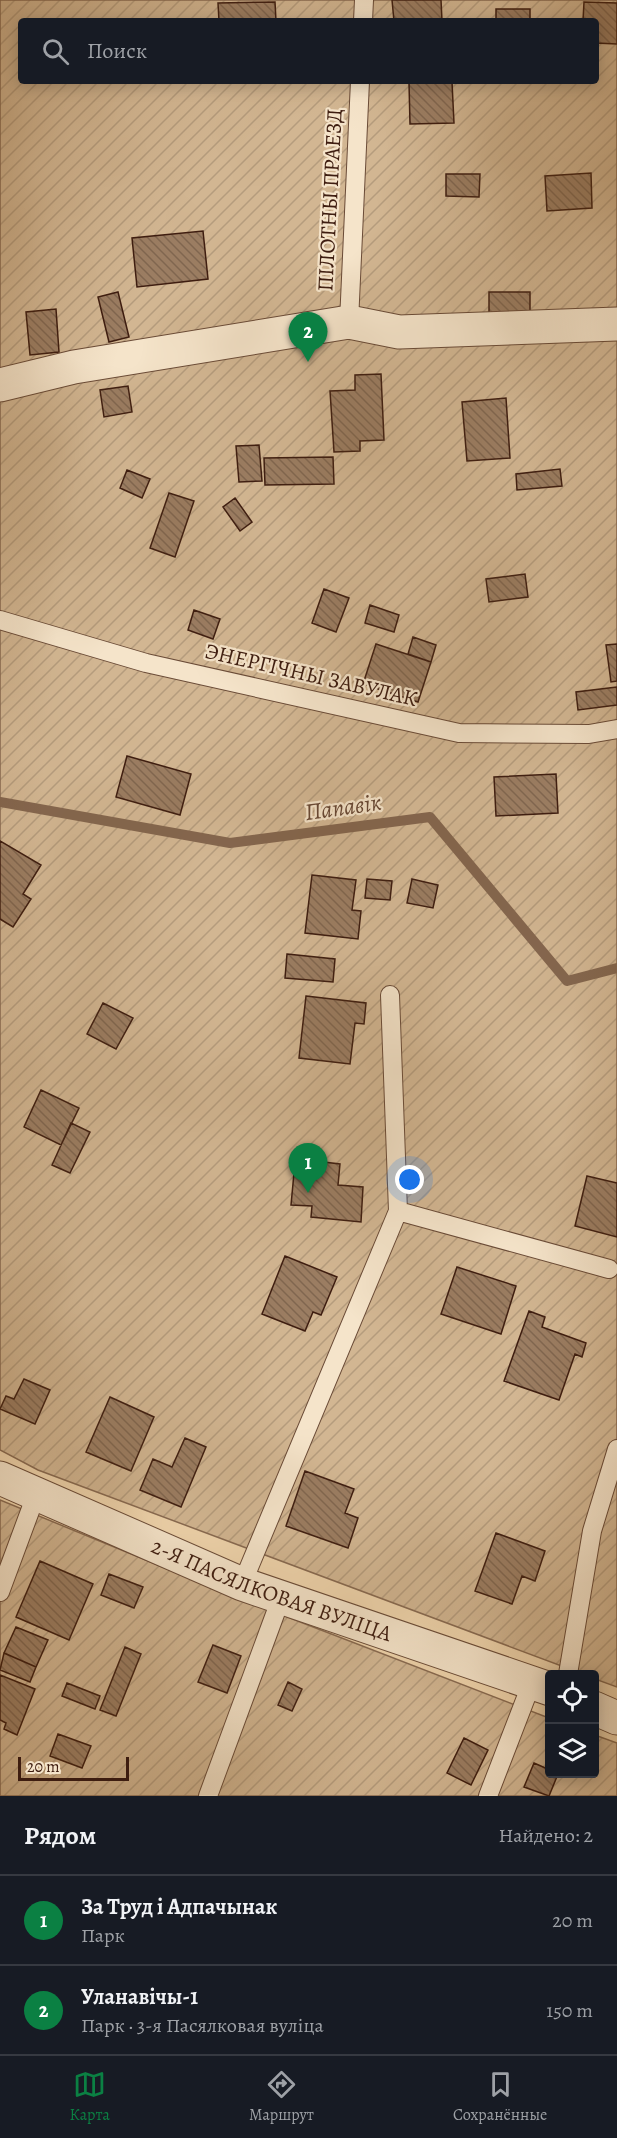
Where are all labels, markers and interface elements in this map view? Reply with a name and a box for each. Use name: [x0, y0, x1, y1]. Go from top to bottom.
search box: [18, 18, 599, 84]
icon: search: [39, 35, 72, 68]
text: Поиск: [87, 36, 147, 66]
street label: ПІЛОТНЫ ПРАЕЗД: [310, 108, 350, 292]
pin: 2: [288, 312, 328, 362]
street label: ЭНЕРГІЧНЫ ЗАВУЛАК: [202, 636, 420, 714]
water label: Папавік: [303, 786, 384, 828]
pin: 1: [288, 1144, 328, 1193]
your location: [395, 1165, 424, 1194]
street label: 2-Я ПАСЯЛКОВАЯ ВУЛІЦА: [147, 1531, 397, 1649]
map controls: [545, 1670, 599, 1778]
button: locate: [545, 1670, 599, 1724]
button: layers: [545, 1724, 599, 1778]
scale bar: [18, 1754, 129, 1782]
text: 20 m: [27, 1756, 60, 1778]
text: Рядом: [24, 1818, 96, 1853]
text: Найдено: 2: [498, 1822, 593, 1849]
text: За Труд і Адпачынак: [81, 1892, 277, 1922]
text: 1: [40, 1907, 47, 1934]
text: 20 m: [552, 1907, 593, 1934]
text: Парк: [81, 1922, 125, 1949]
text: Уланавічы-1: [81, 1982, 198, 2012]
text: 2: [39, 1997, 48, 2024]
text: 150 m: [546, 1997, 593, 2024]
text: Парк · 3-я Пасялковая вуліца: [81, 2012, 324, 2039]
tab: Карта: [70, 2068, 110, 2126]
tab: Маршрут: [249, 2068, 314, 2126]
tab: Сохранённые: [453, 2068, 547, 2126]

